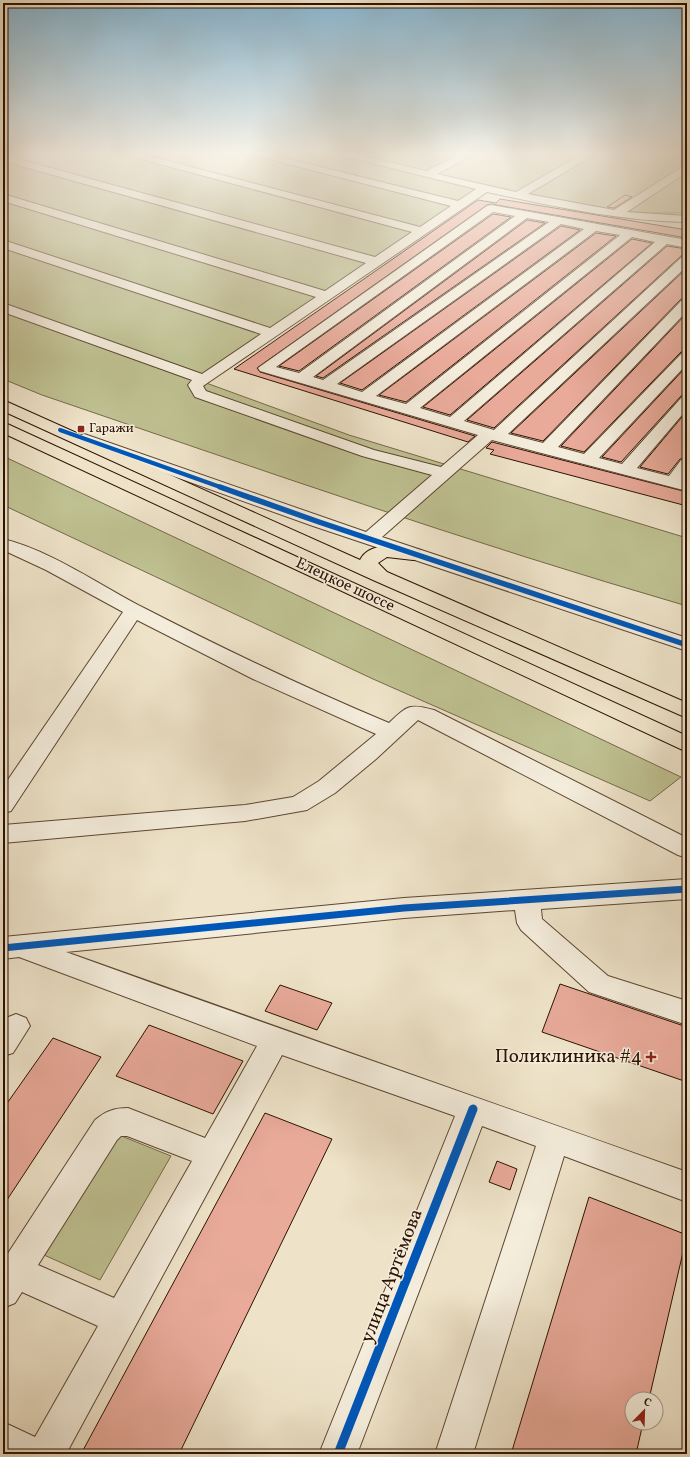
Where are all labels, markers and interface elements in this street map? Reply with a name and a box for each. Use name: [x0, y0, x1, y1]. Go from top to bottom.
place label: Гаражи: [89, 420, 134, 438]
marker: Гаражи: [76, 424, 86, 434]
street label: Елецкое шоссе: [292, 552, 398, 618]
place label: Поликлиника #4: [495, 1044, 642, 1070]
marker: Поликлиника #4: [645, 1051, 657, 1063]
street label: улица Артёмова: [354, 1205, 430, 1347]
north arrow: [624, 1391, 664, 1431]
text: С: [641, 1395, 654, 1411]

